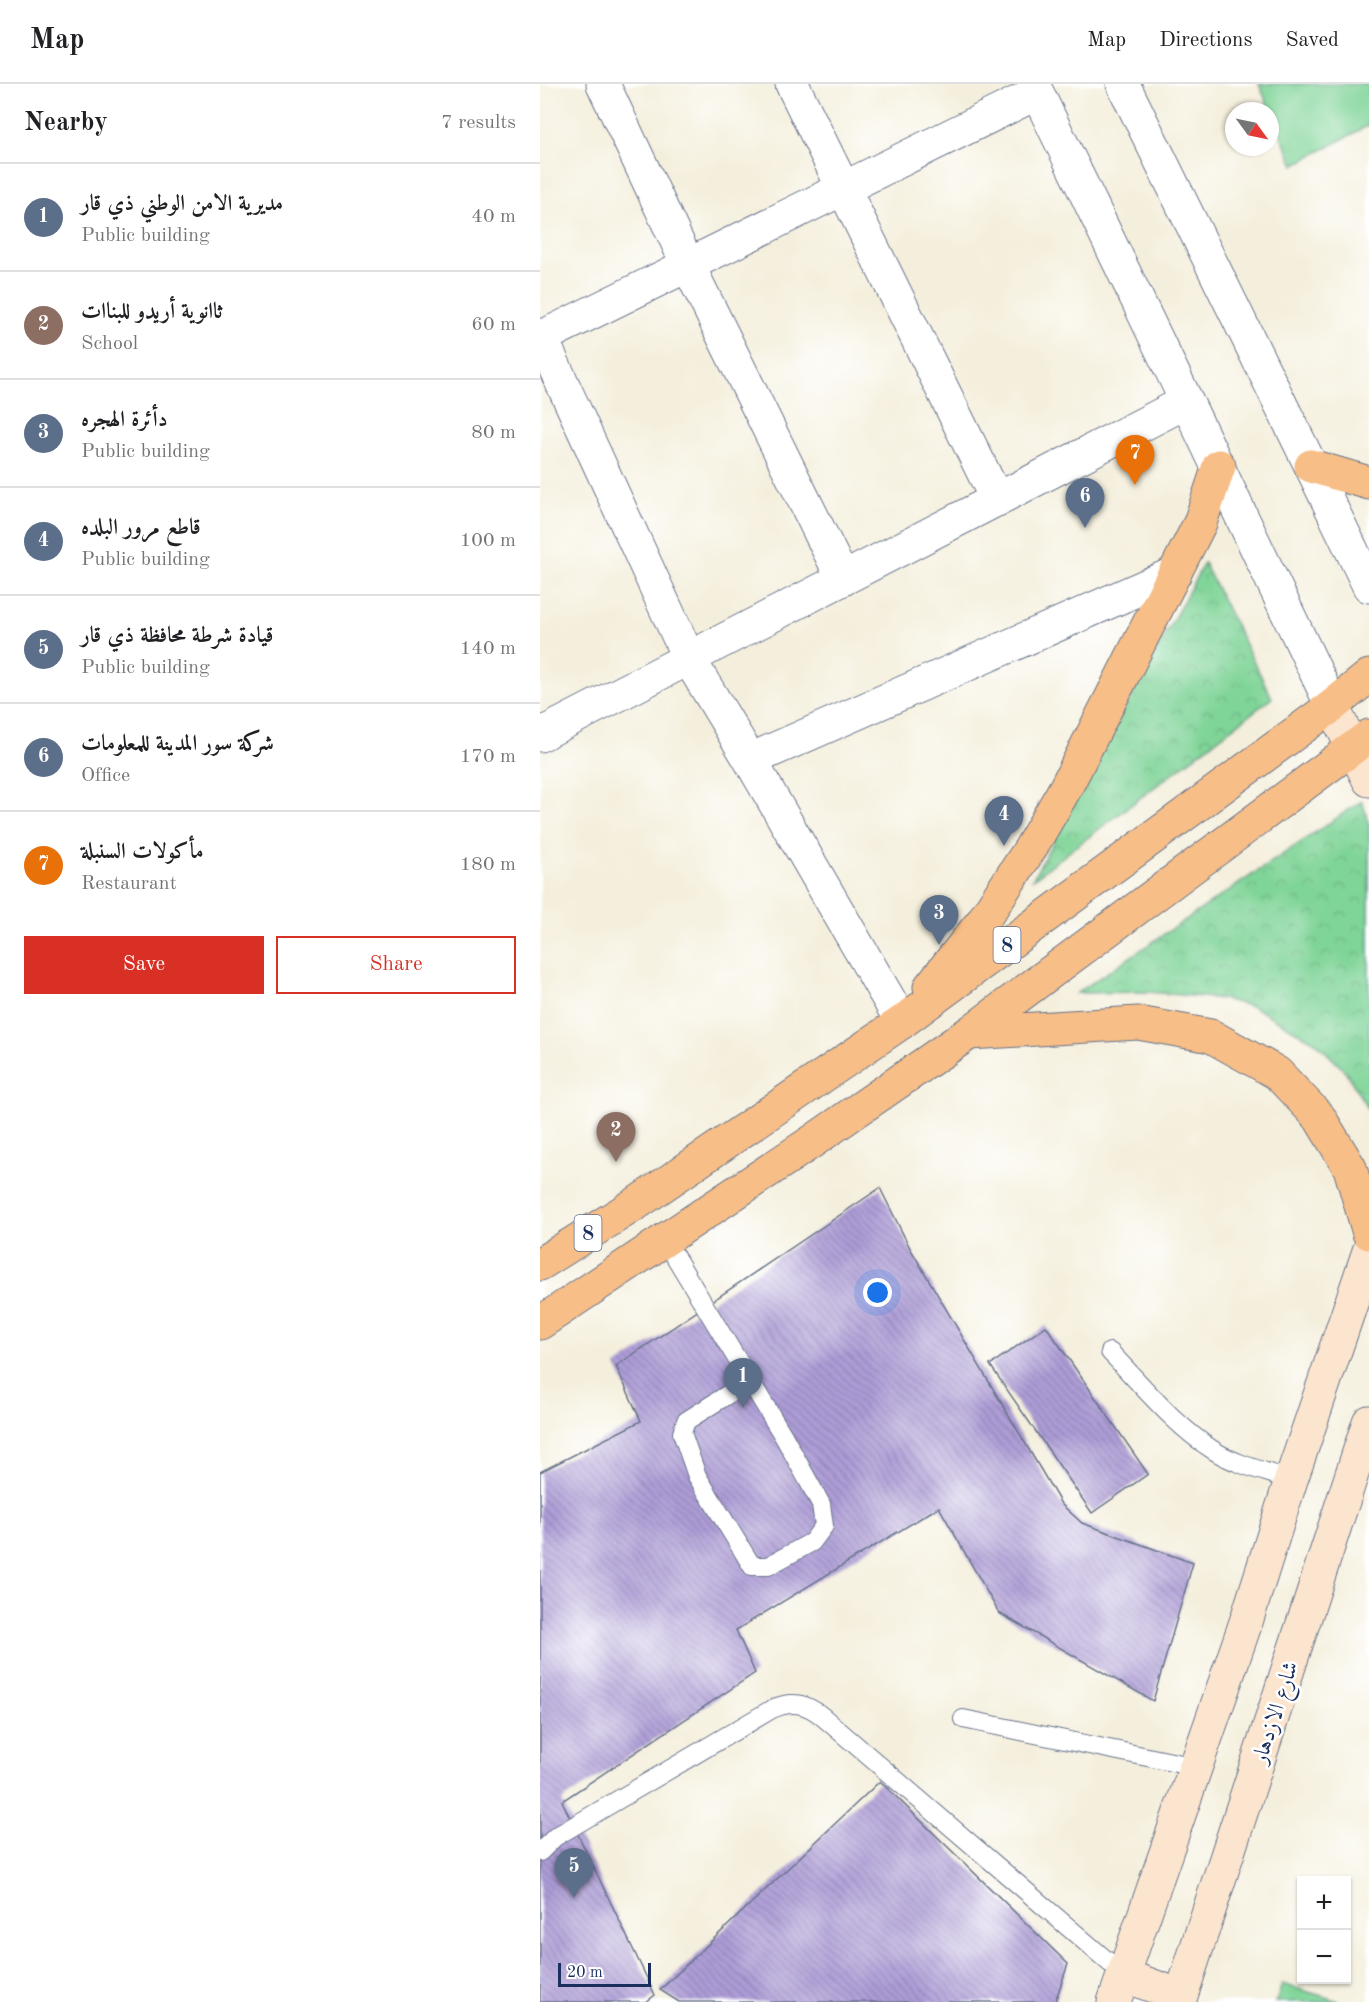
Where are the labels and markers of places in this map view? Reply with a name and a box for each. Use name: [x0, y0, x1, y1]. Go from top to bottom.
pin: 7: [1116, 436, 1154, 485]
pin: 6: [1066, 478, 1104, 528]
pin: 4: [984, 796, 1024, 846]
pin: 3: [920, 896, 958, 945]
pin: 2: [596, 1112, 636, 1162]
pin: 1: [724, 1358, 762, 1408]
pin: 5: [555, 1848, 594, 1898]

